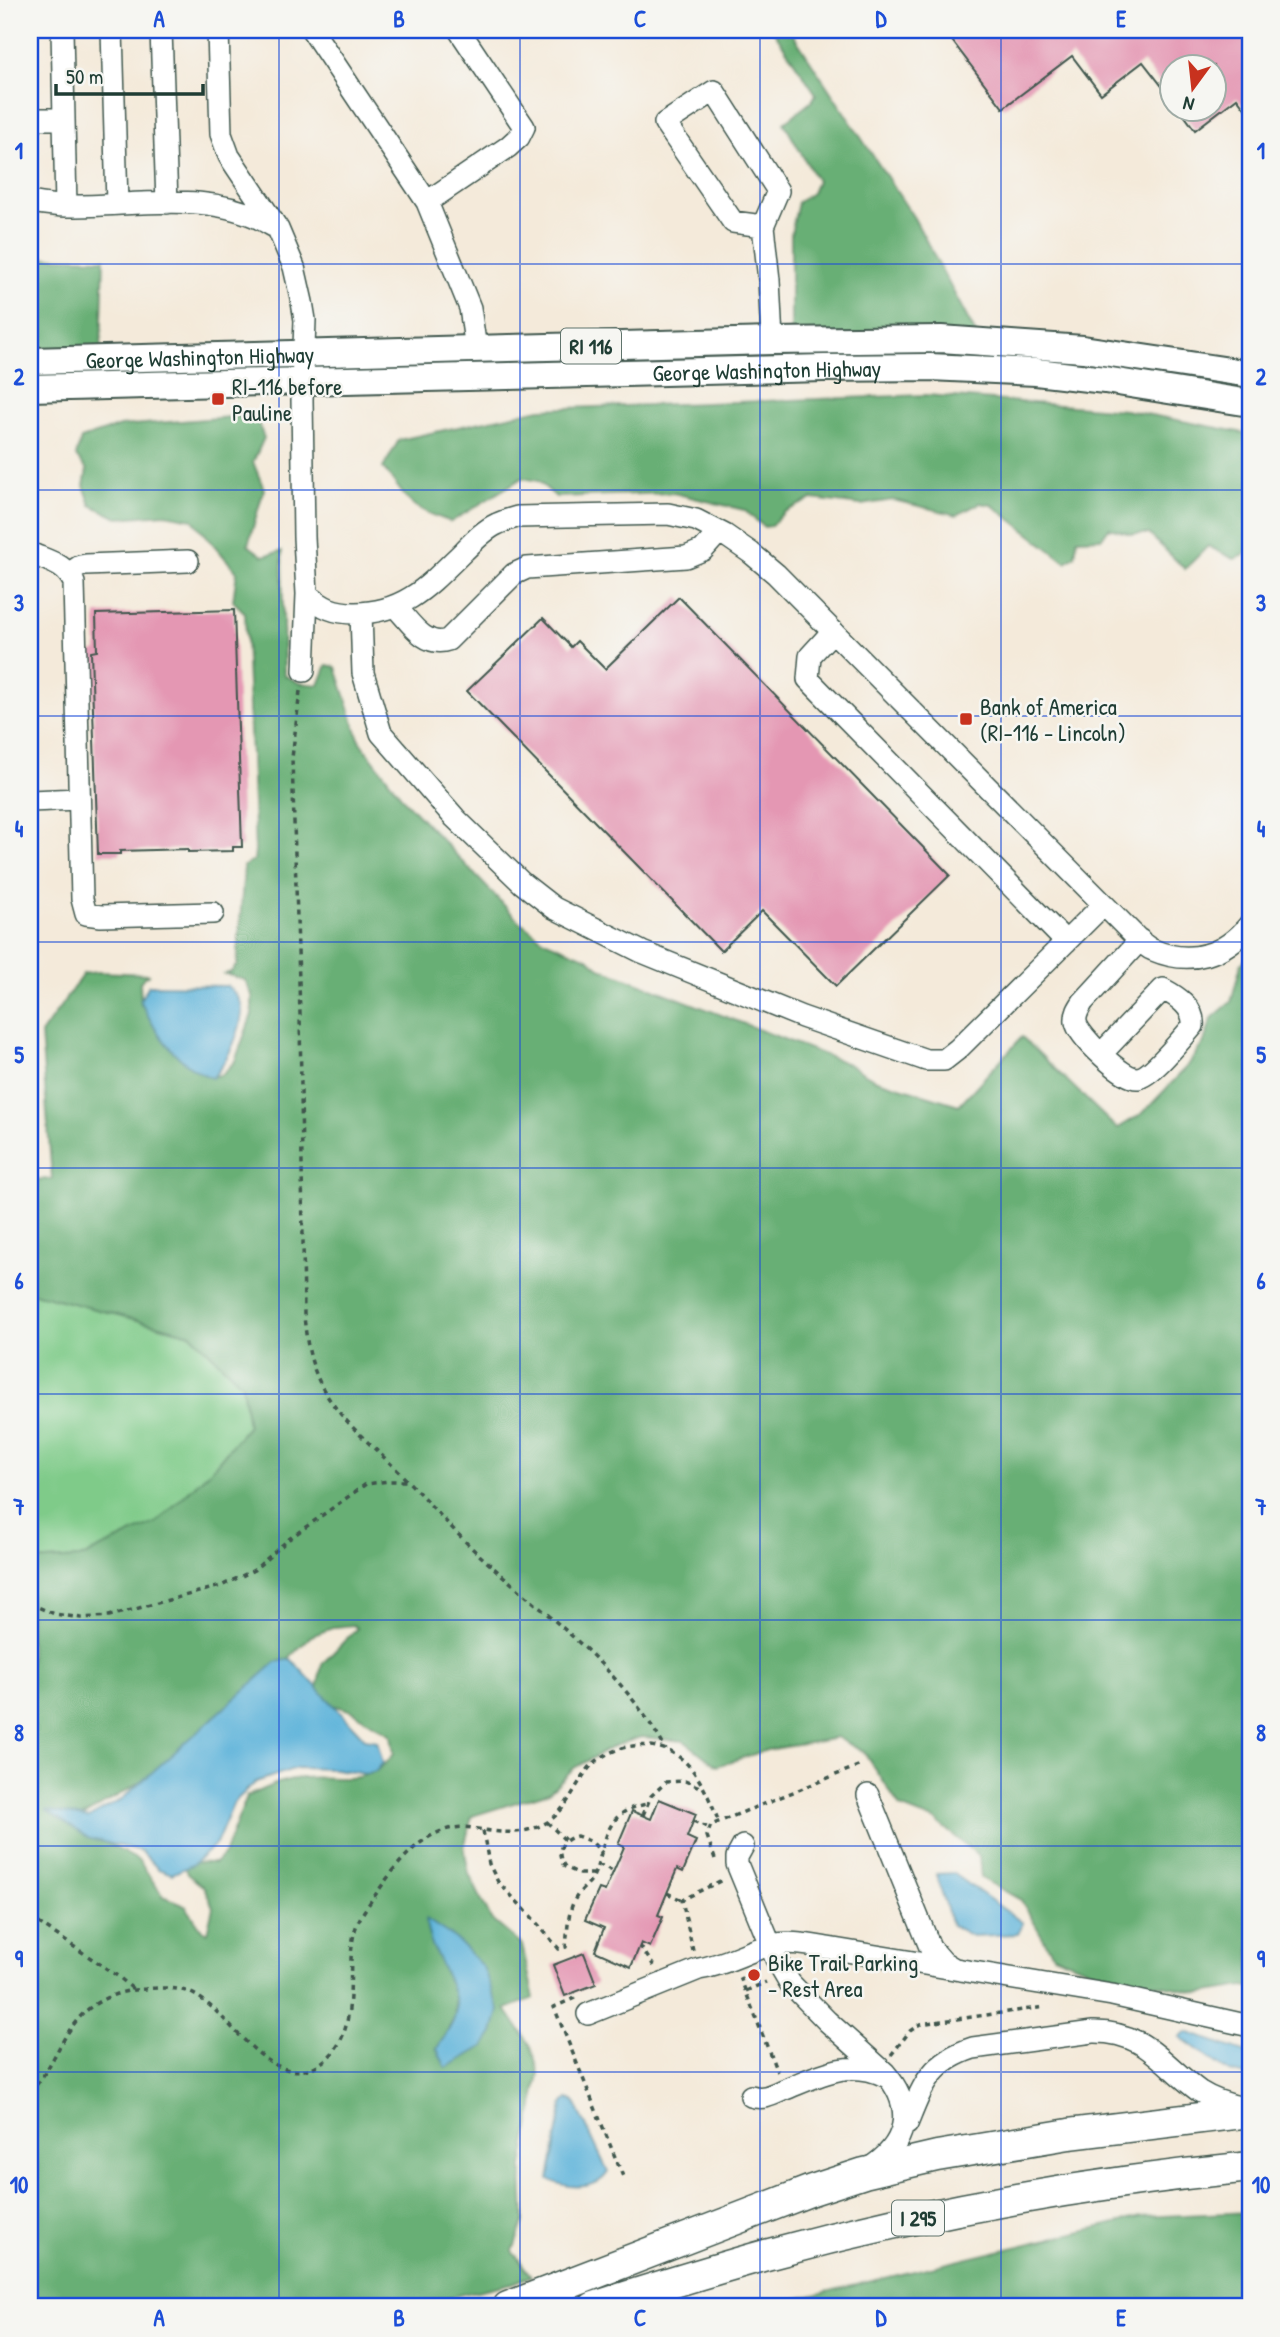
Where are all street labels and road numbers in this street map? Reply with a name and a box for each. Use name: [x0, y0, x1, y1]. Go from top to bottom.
road number: RI 116: [561, 328, 621, 364]
street label: George Washington Highway: [85, 338, 315, 375]
street label: George Washington Highway: [652, 352, 882, 388]
road number: I 295: [892, 2200, 944, 2236]

